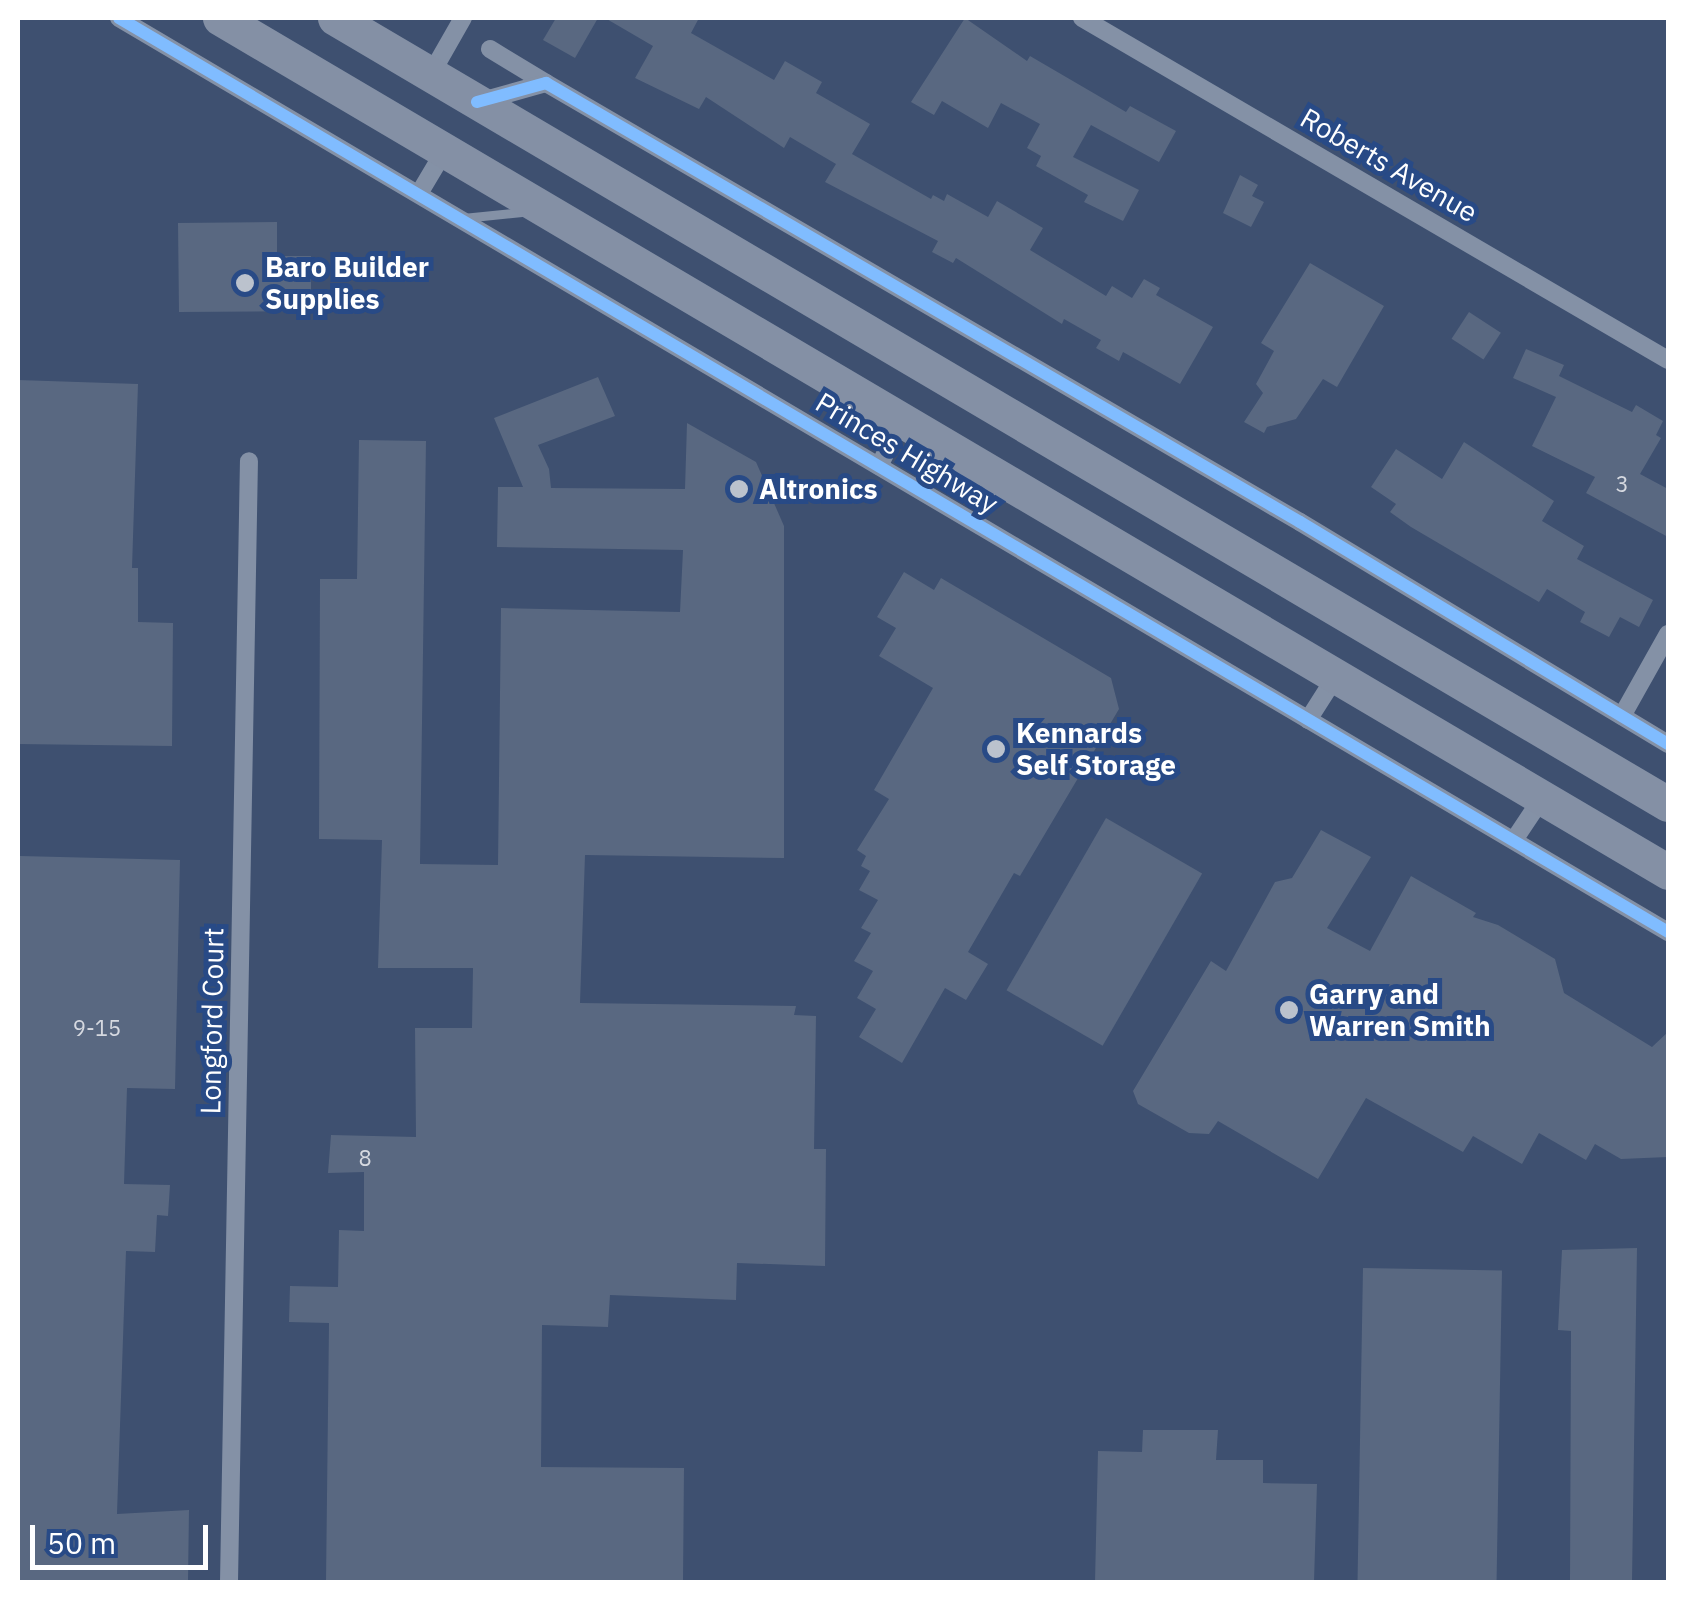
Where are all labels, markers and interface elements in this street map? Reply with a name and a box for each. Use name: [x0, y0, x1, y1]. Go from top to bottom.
street label: Roberts Avenue: [1295, 101, 1483, 229]
place label: Baro Builder Supplies: [265, 250, 429, 316]
marker: Baro Builder Supplies: [234, 272, 256, 294]
street label: Princes Highway: [810, 385, 1004, 521]
house number: 3: [1615, 471, 1629, 497]
place label: Altronics: [759, 472, 877, 506]
marker: Altronics: [728, 478, 750, 500]
place label: Kennards Self Storage: [1016, 716, 1176, 782]
marker: Kennards Self Storage: [985, 738, 1007, 760]
street label: Longford Court: [194, 927, 230, 1115]
place label: Garry and Warren Smith: [1309, 977, 1491, 1043]
marker: Garry and Warren Smith: [1278, 999, 1300, 1021]
house number: 9-15: [73, 1015, 121, 1041]
house number: 8: [358, 1145, 372, 1171]
scale bar: [35, 1505, 212, 1567]
text: 50 m: [47, 1523, 116, 1562]

